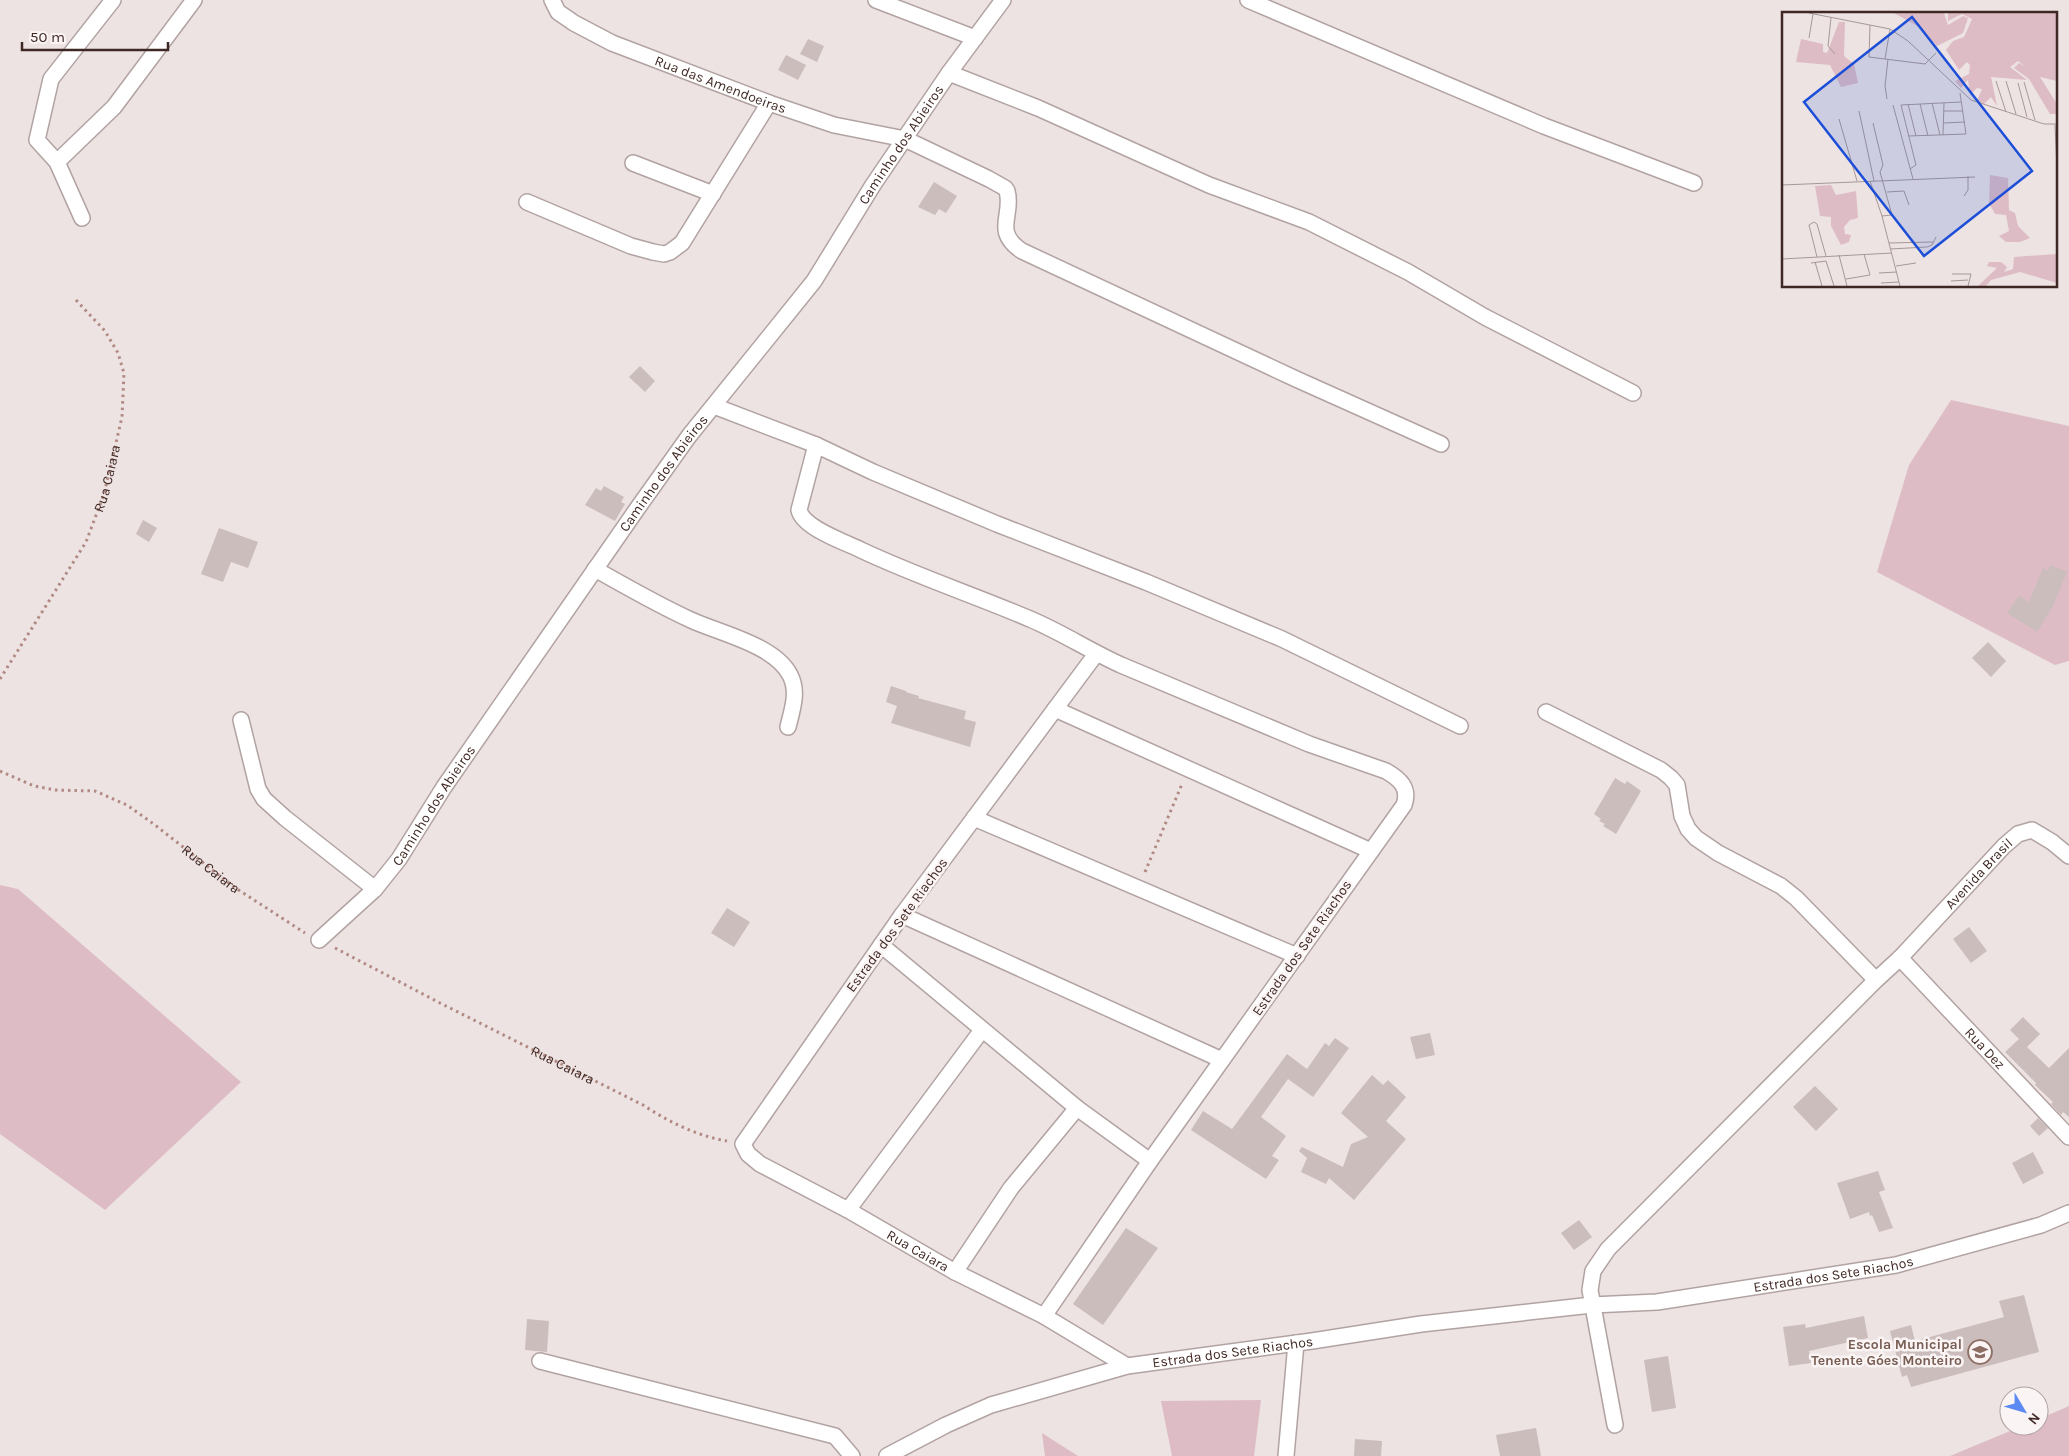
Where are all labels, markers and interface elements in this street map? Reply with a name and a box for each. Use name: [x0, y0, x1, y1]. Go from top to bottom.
inset map: [1782, 12, 2056, 288]
scale bar: [22, 20, 169, 52]
text: 50 m: [30, 28, 65, 46]
street label: Rua das Amendoeiras: [653, 52, 788, 117]
street label: Caminho dos Abieiros: [855, 82, 947, 207]
street label: Caminho dos Abieiros: [615, 411, 711, 535]
street label: Rua Caiara: [90, 443, 124, 514]
street label: Caminho dos Abieiros: [388, 742, 479, 869]
street label: Avenida Brasil: [1941, 834, 2016, 912]
street label: Rua Caiara: [179, 841, 243, 897]
street label: Estrada dos Sete Riachos: [843, 855, 951, 995]
street label: Estrada dos Sete Riachos: [1249, 877, 1355, 1019]
street label: Rua Dez: [1961, 1024, 2009, 1073]
street label: Rua Caiara: [528, 1042, 598, 1088]
street label: Rua Caiara: [884, 1226, 952, 1275]
street label: Estrada dos Sete Riachos: [1752, 1252, 1915, 1295]
street label: Estrada dos Sete Riachos: [1151, 1332, 1314, 1371]
place label: Escola Municipal Tenente Góes Monteiro: [1811, 1336, 1962, 1369]
school or university icon: Escola Municipal Tenente Góes Monteiro: [1967, 1339, 1993, 1365]
north arrow: [1999, 1386, 2049, 1436]
text: N: [2024, 1410, 2044, 1428]

